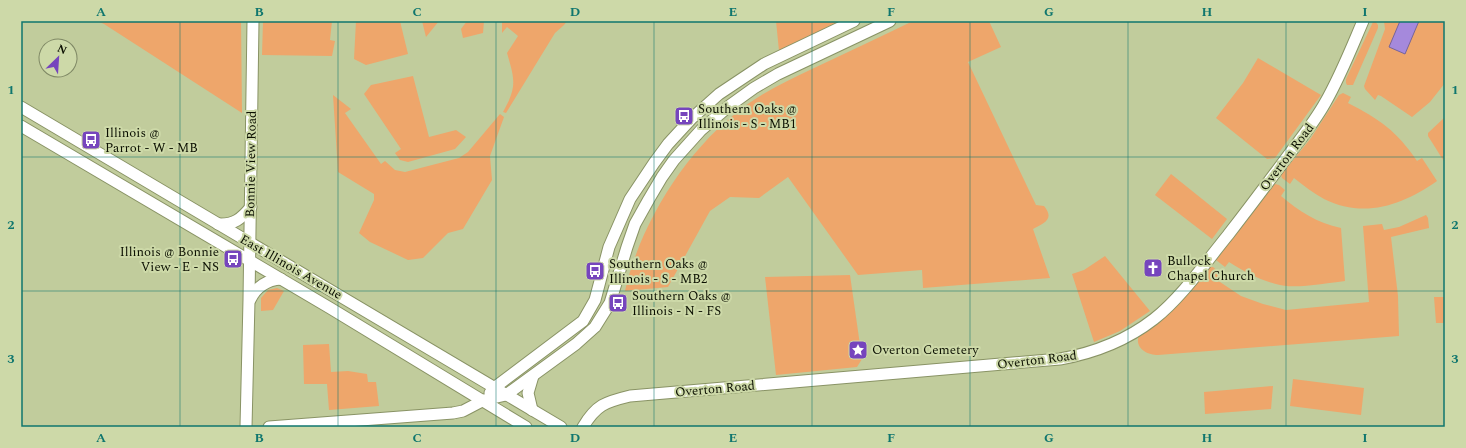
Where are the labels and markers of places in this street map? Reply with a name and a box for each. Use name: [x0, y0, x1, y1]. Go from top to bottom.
place label: Southern Oaks @ Illinois - S - MB1: [698, 99, 797, 134]
bus stop icon: Southern Oaks @ Illinois - S - MB1: [673, 105, 695, 127]
place label: Illinois @ Parrot - W - MB: [105, 123, 198, 158]
bus stop icon: Illinois @ Parrot - W - MB: [80, 129, 102, 151]
place label: Illinois @ Bonnie View - E - NS: [120, 242, 219, 277]
bus stop icon: Illinois @ Bonnie View - E - NS: [222, 248, 244, 270]
place label: Bullock Chapel Church: [1167, 251, 1255, 286]
place label: Southern Oaks @ Illinois - S - MB2: [609, 254, 708, 289]
church icon: Bullock Chapel Church: [1142, 257, 1164, 279]
bus stop icon: Southern Oaks @ Illinois - S - MB2: [584, 260, 606, 282]
place label: Southern Oaks @ Illinois - N - FS: [632, 286, 731, 321]
bus stop icon: Southern Oaks @ Illinois - N - FS: [607, 292, 629, 314]
place icon: Overton Cemetery: [847, 339, 869, 361]
place label: Overton Cemetery: [872, 340, 979, 360]

